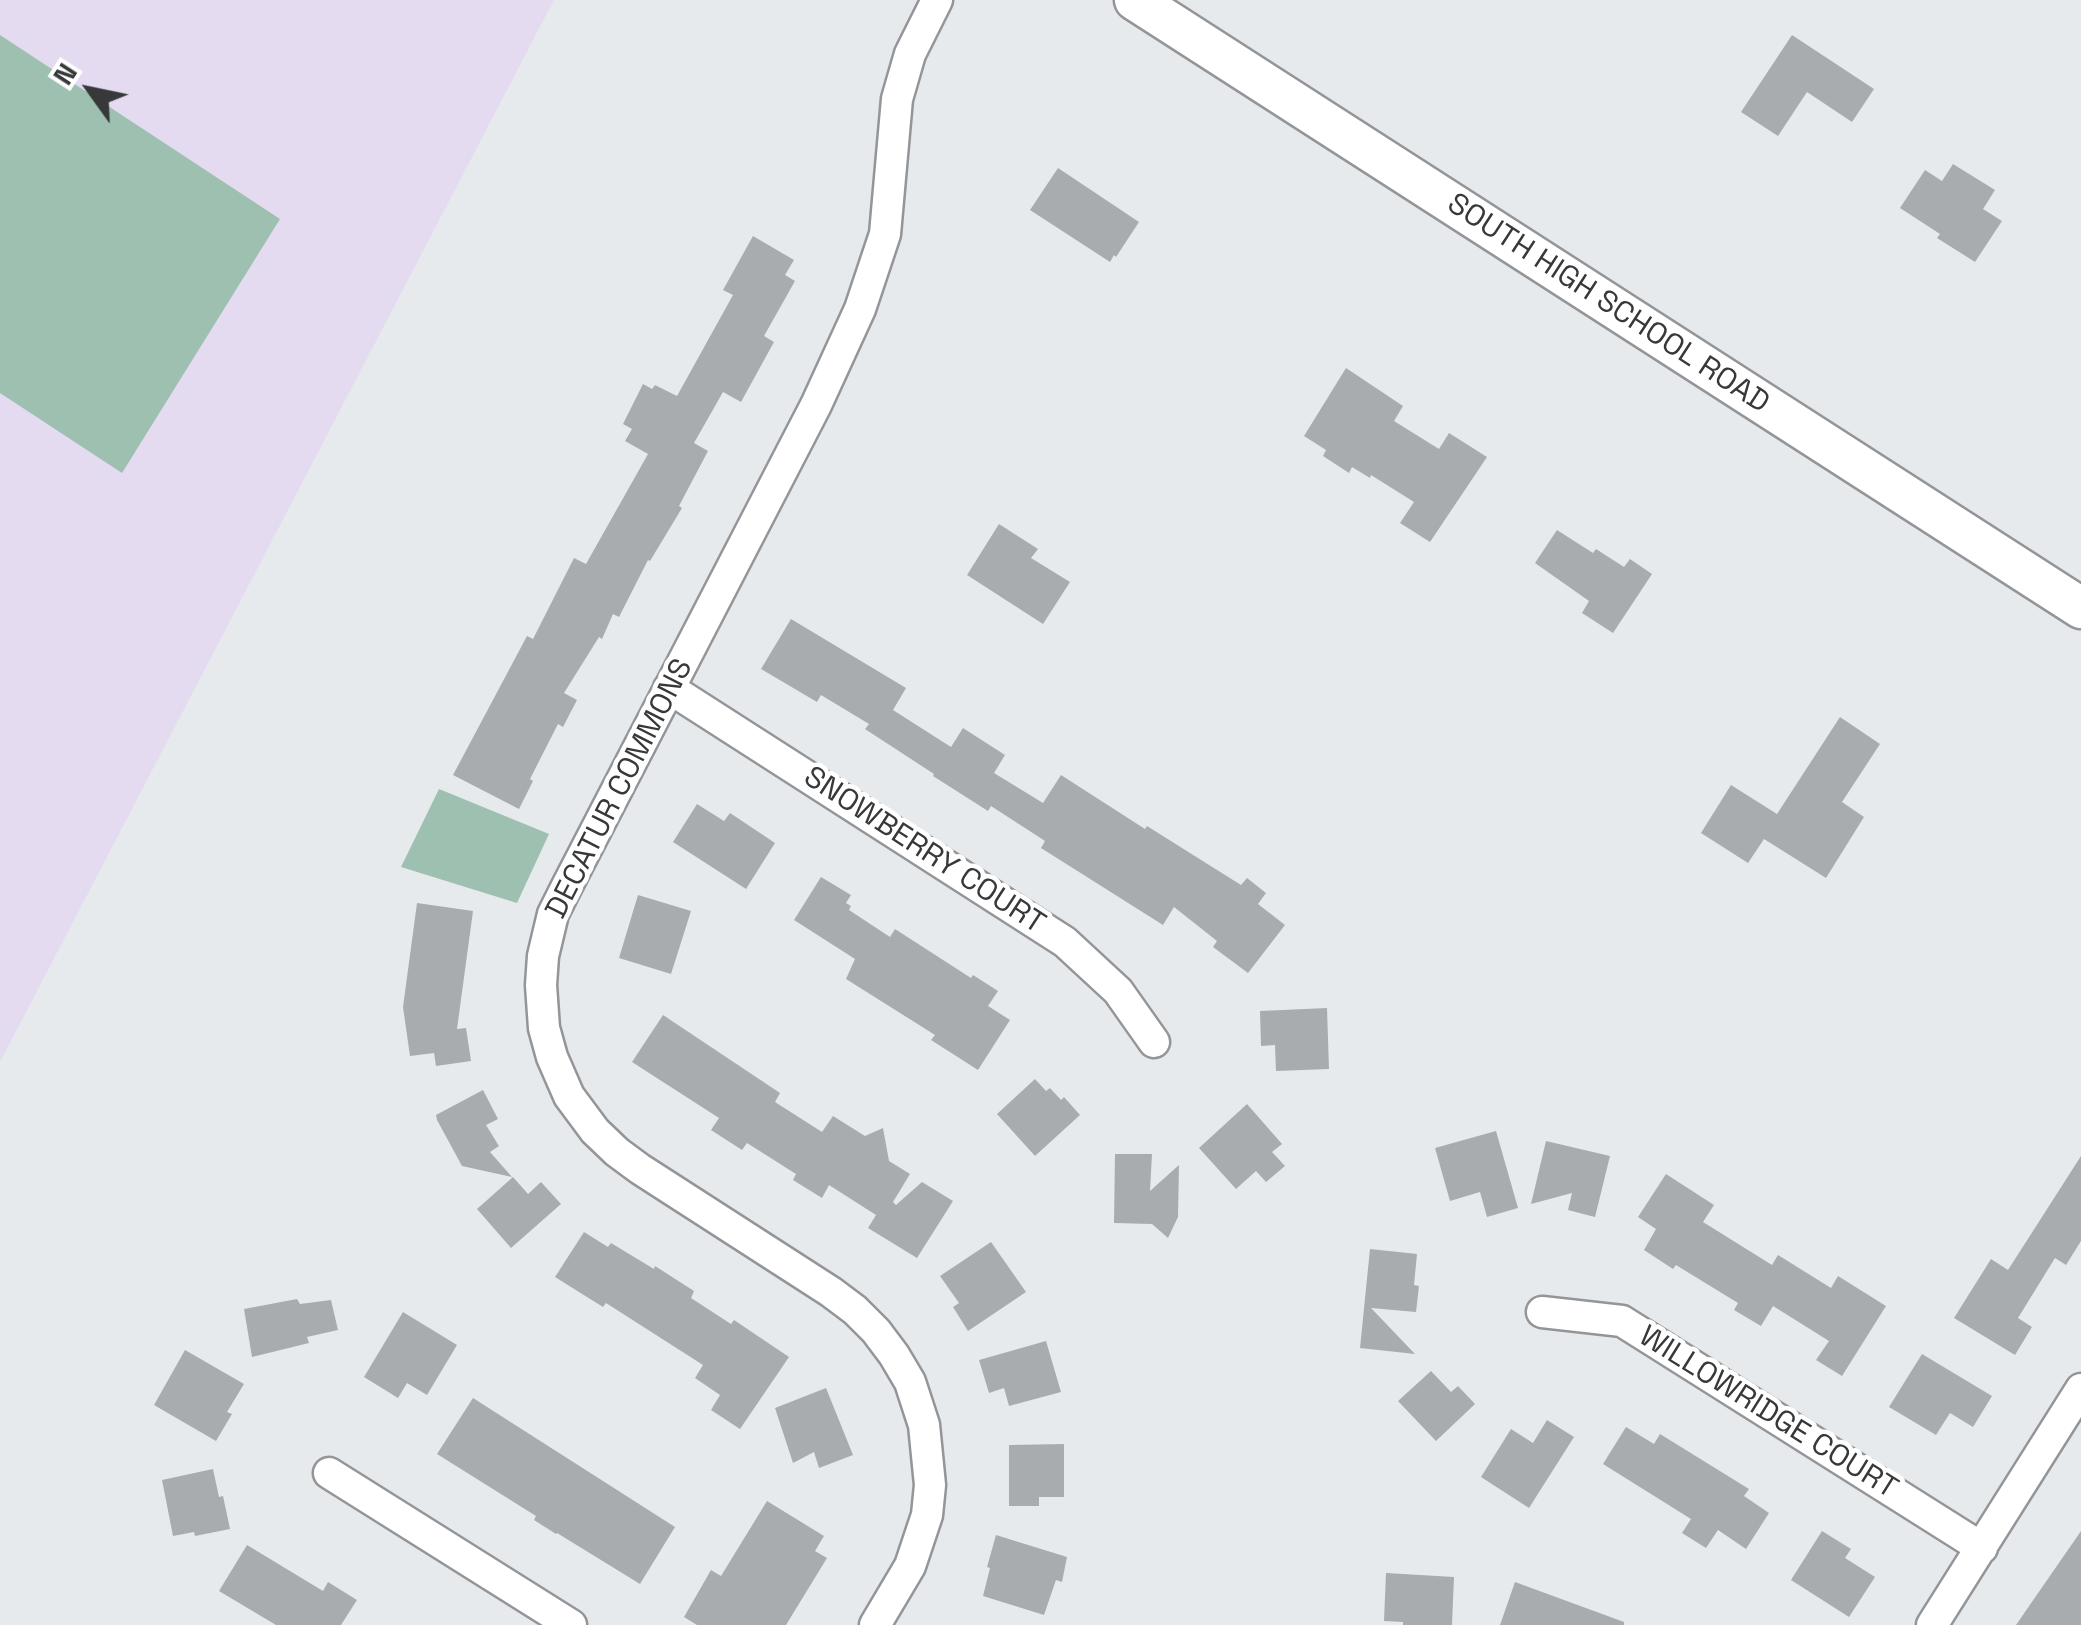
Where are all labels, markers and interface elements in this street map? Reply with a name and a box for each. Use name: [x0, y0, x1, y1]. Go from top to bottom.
north arrow: [40, 40, 140, 140]
text: N: [45, 56, 85, 91]
street label: SOUTH HIGH SCHOOL ROAD: [1440, 186, 1776, 422]
street label: DECATUR COMMONS: [539, 653, 701, 925]
street label: SNOWBERRY COURT: [797, 760, 1051, 942]
street label: WILLOWRIDGE COURT: [1632, 1319, 1904, 1507]

